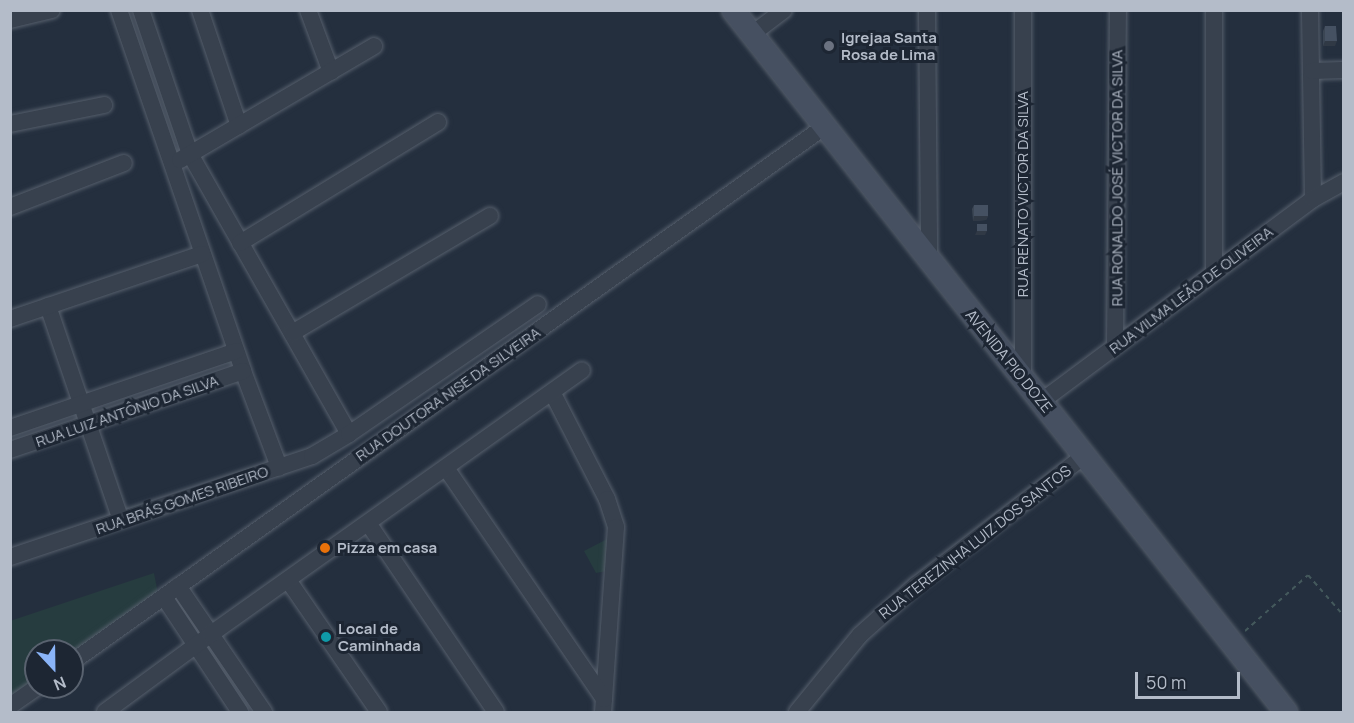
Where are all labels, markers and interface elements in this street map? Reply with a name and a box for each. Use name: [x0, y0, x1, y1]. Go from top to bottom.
place label: Igrejaa Santa Rosa de Lima: [841, 28, 937, 63]
marker: Igrejaa Santa Rosa de Lima: [822, 39, 836, 53]
street label: RUA RONALDO JOSÉ VICTOR DA SILVA: [1108, 50, 1126, 306]
street label: RUA RENATO VICTOR DA SILVA: [1014, 91, 1032, 297]
street label: RUA VILMA LEÃO DE OLIVEIRA: [1106, 223, 1276, 357]
street label: AVENIDA PIO DOZE: [962, 306, 1056, 416]
street label: RUA DOUTORA NISE DA SILVEIRA: [352, 323, 544, 465]
street label: RUA LUIZ ANTÔNIO DA SILVA: [33, 371, 221, 451]
street label: RUA BRÁS GOMES RIBEIRO: [93, 462, 271, 538]
street label: RUA TEREZINHA LUIZ DOS SANTOS: [876, 462, 1074, 622]
place label: Pizza em casa: [337, 539, 437, 557]
marker: Pizza em casa: [318, 541, 332, 555]
place label: Local de Caminhada: [338, 619, 421, 654]
marker: Local de Caminhada: [319, 630, 333, 644]
north arrow: [24, 639, 84, 699]
scale bar: [1138, 660, 1243, 698]
text: 50 m: [1146, 670, 1186, 694]
text: N: [51, 671, 69, 696]

